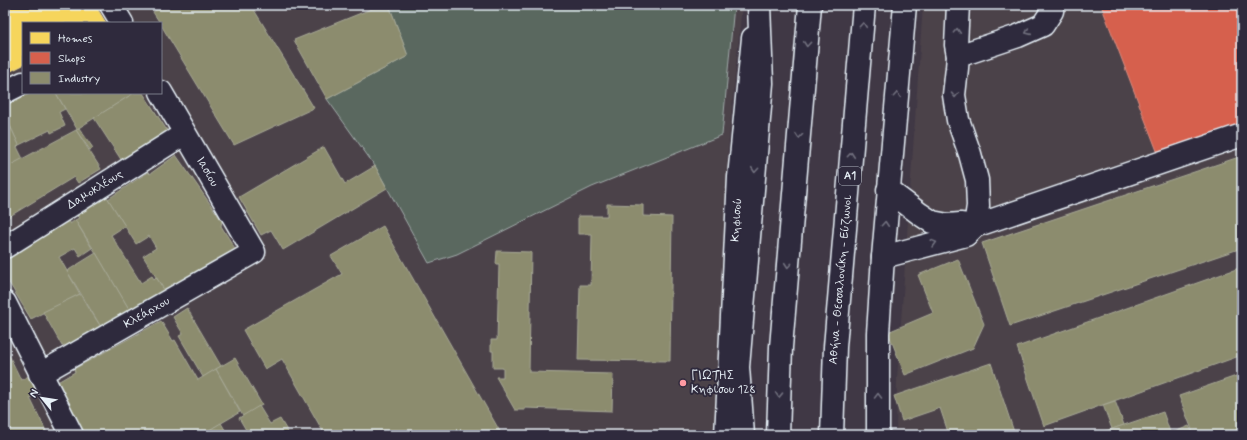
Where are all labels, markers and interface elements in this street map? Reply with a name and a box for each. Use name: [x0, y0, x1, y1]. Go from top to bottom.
legend: [22, 22, 162, 94]
one-way arrow: [858, 22, 867, 28]
one-way arrow: [1025, 27, 1032, 35]
one-way arrow: [953, 28, 961, 34]
text: Homes: [58, 31, 93, 47]
one-way arrow: [802, 41, 811, 47]
text: Shops: [58, 51, 85, 67]
text: Industry: [58, 71, 100, 87]
one-way arrow: [892, 92, 901, 98]
one-way arrow: [951, 92, 959, 98]
one-way arrow: [794, 133, 803, 139]
one-way arrow: [847, 152, 856, 158]
street label: Ιασίου: [192, 154, 222, 190]
street label: Δαμοκλέους: [63, 166, 126, 214]
one-way arrow: [750, 167, 759, 173]
road number: Α1: [839, 167, 861, 185]
street label: Αθήνα - Θεσσαλονίκη - Εύζωνοι: [826, 194, 856, 365]
street label: Κηφισού: [727, 198, 747, 242]
one-way arrow: [881, 221, 890, 227]
one-way arrow: [930, 239, 937, 248]
one-way arrow: [784, 262, 793, 268]
street label: Κλεάρχου: [121, 293, 173, 333]
place label: ΓΙΩΤΗΣ Κηφισου 128: [691, 368, 756, 398]
north arrow: [22, 378, 62, 418]
marker: ΓΙΩΤΗΣ Κηφισου 128: [678, 378, 688, 388]
text: N: [26, 387, 42, 400]
one-way arrow: [775, 392, 784, 398]
one-way arrow: [874, 393, 882, 399]

